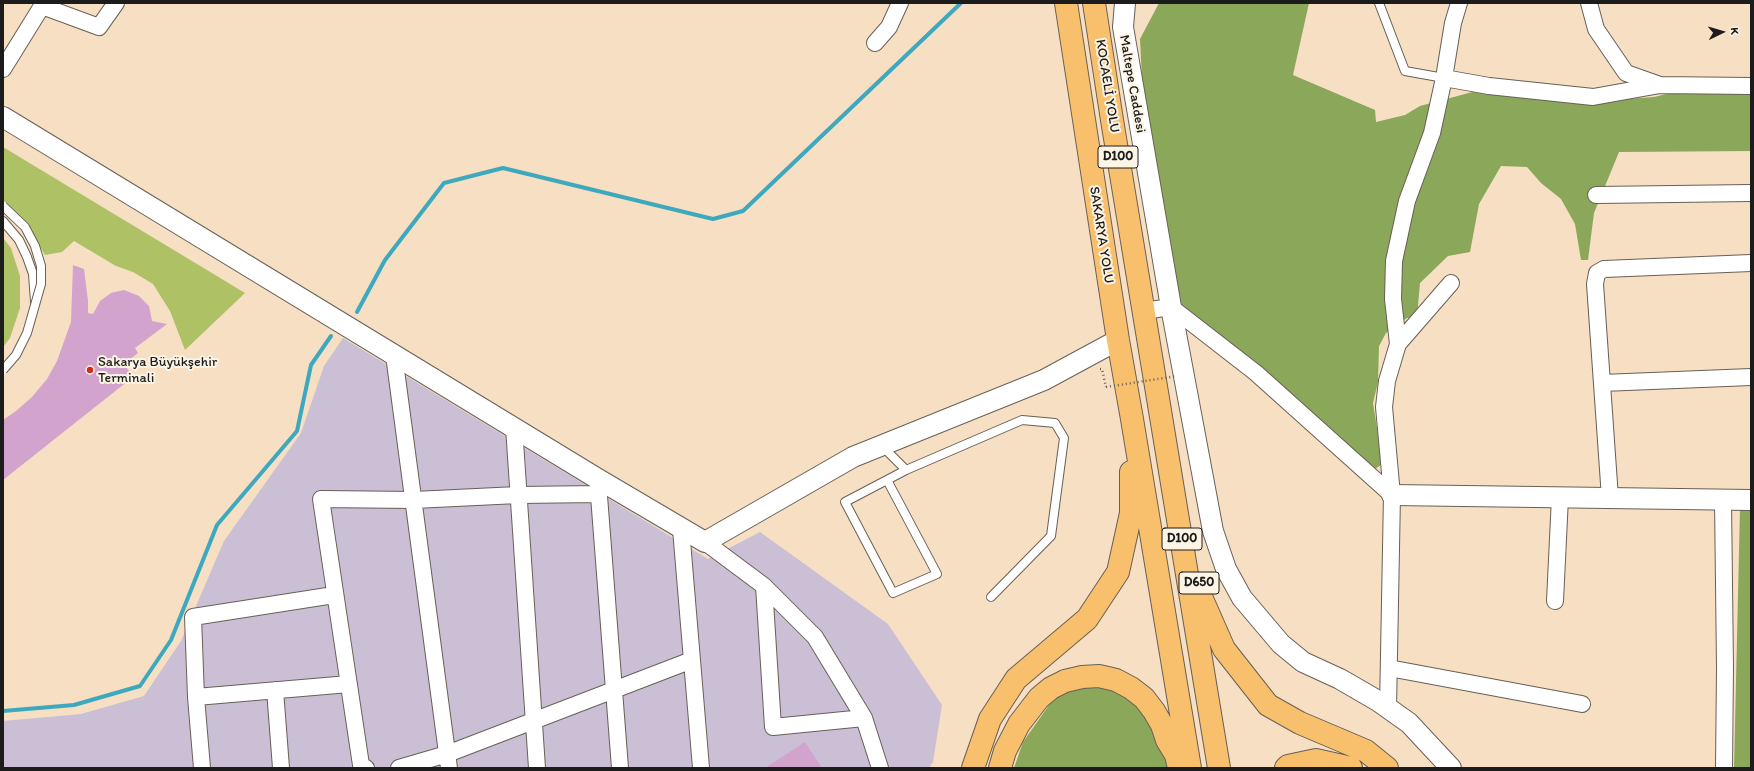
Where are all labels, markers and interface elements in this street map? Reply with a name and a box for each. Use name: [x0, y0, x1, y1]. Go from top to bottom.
north arrow: [1702, 12, 1742, 52]
text: K: [1728, 27, 1741, 35]
street label: Maltepe Caddesi: [1115, 34, 1149, 134]
street label: KOCAELİ YOLU: [1091, 38, 1123, 134]
road number: D100: [1098, 146, 1138, 168]
street label: SAKARYA YOLU: [1085, 185, 1117, 285]
place label: Sakarya Büyükşehir Terminali: [98, 354, 217, 386]
marker: Sakarya Büyükşehir Terminali: [85, 365, 95, 375]
road number: D100: [1162, 528, 1202, 550]
road number: D650: [1179, 572, 1219, 594]

